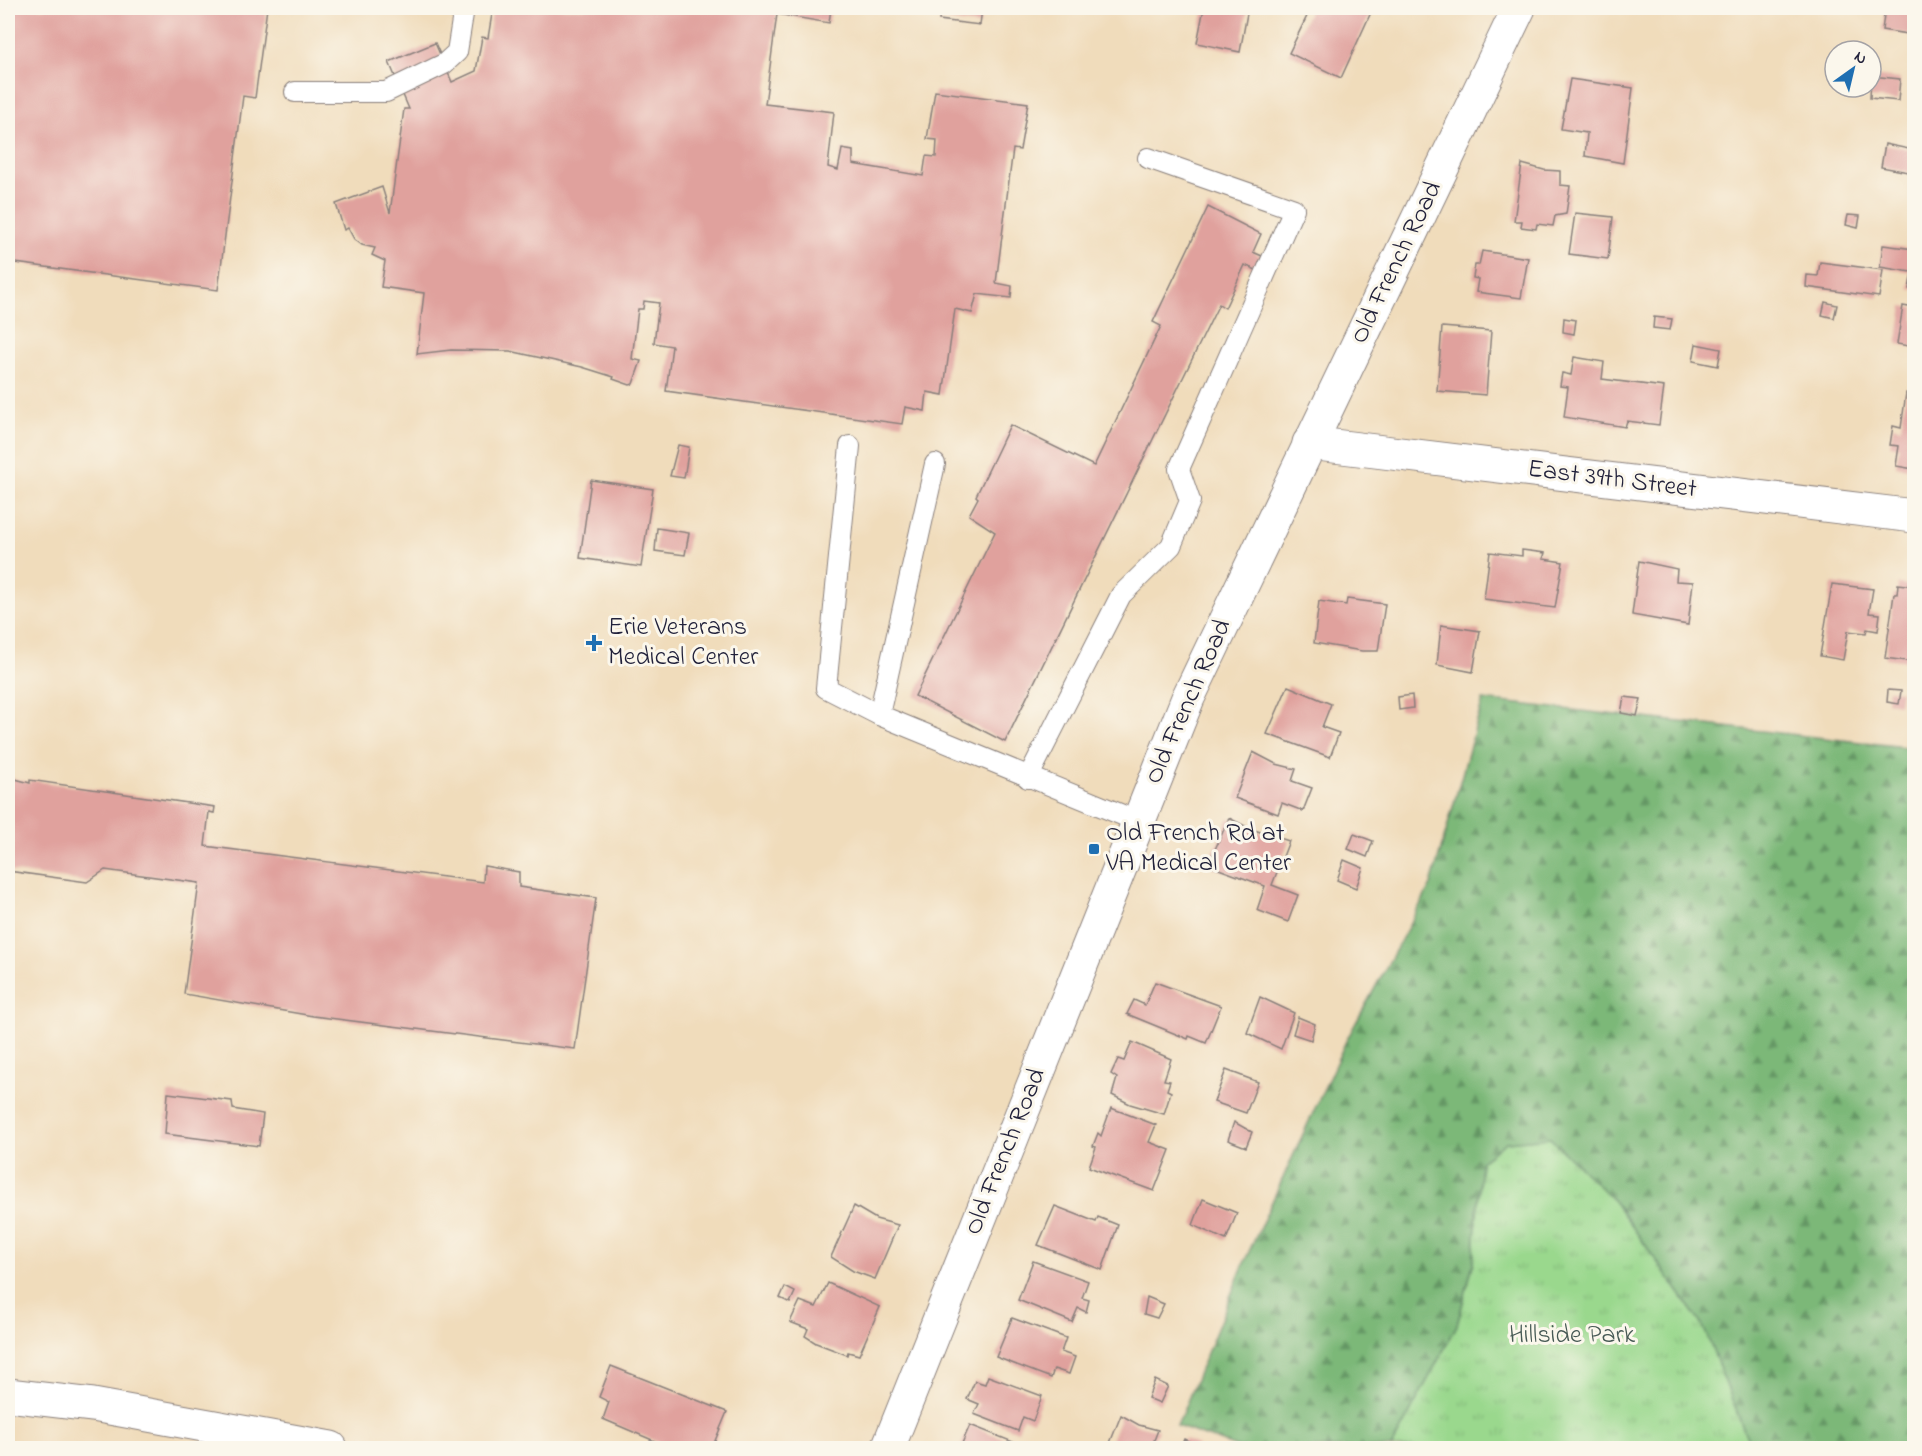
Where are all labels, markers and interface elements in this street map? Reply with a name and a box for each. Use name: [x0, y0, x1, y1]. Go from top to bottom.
north arrow: [1823, 39, 1883, 99]
text: N: [1849, 45, 1872, 71]
street label: Old French Road: [1341, 175, 1453, 351]
street label: East 39th Street: [1525, 451, 1699, 509]
place label: Erie Veterans Medical Center: [608, 609, 759, 677]
street label: Old French Road: [1136, 613, 1242, 790]
marker: Erie Veterans Medical Center: [585, 634, 603, 652]
place label: Old French Rd at VA Medical Center: [1105, 815, 1292, 883]
marker: Old French Rd at VA Medical Center: [1087, 842, 1101, 856]
street label: Old French Road: [955, 1063, 1057, 1241]
park label: Hillside Park: [1509, 1317, 1636, 1355]

